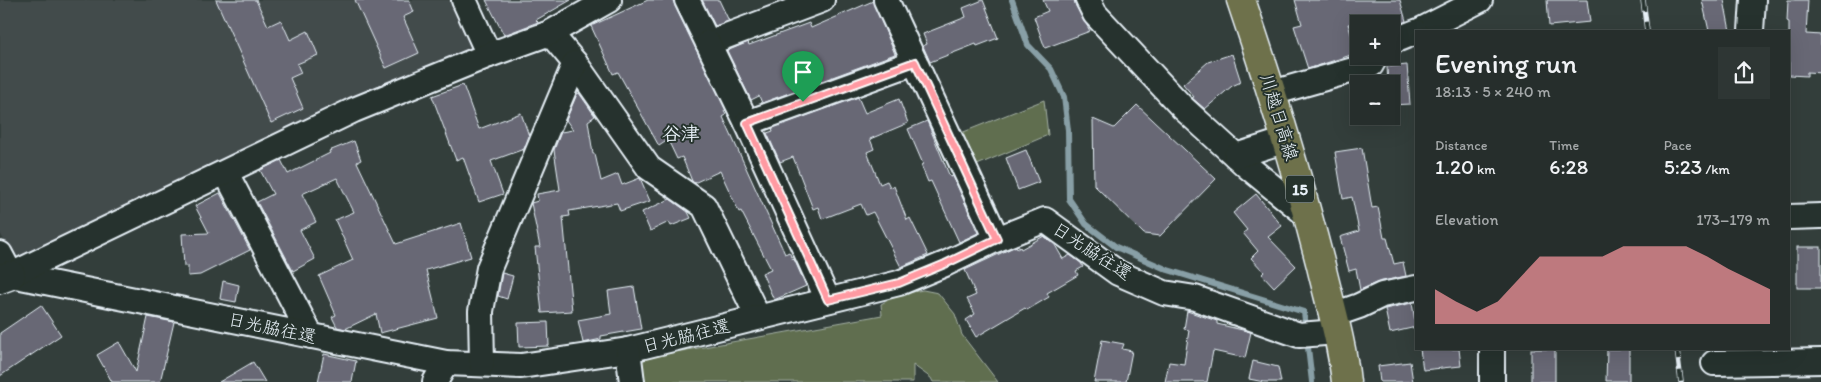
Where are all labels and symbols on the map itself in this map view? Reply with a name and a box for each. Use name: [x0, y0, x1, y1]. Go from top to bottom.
pin: [782, 51, 824, 102]
street label: 川越日高線: [1255, 71, 1303, 163]
district label: 谷津: [662, 122, 700, 145]
road number: 15: [1286, 175, 1314, 202]
street label: 日光脇往還: [1048, 217, 1136, 285]
street label: 日光脇往還: [226, 308, 318, 348]
street label: 日光脇往還: [640, 314, 732, 358]

